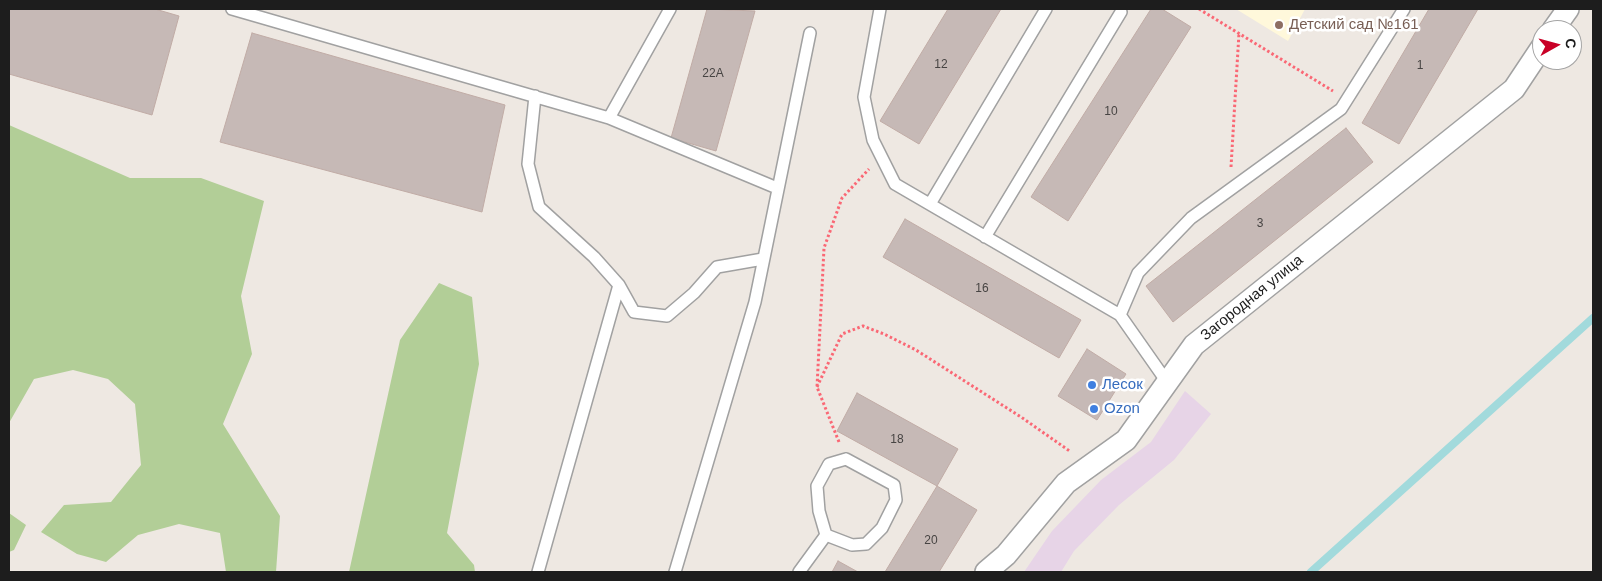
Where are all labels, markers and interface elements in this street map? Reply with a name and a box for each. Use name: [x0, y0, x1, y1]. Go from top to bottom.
place label: Детский сад №161: [1289, 16, 1419, 34]
marker: Детский сад №161: [1273, 19, 1285, 31]
north arrow: [1532, 20, 1582, 70]
text: С: [1562, 37, 1579, 49]
house number: 12: [934, 58, 948, 72]
house number: 1: [1417, 59, 1423, 73]
house number: 22А: [702, 67, 724, 81]
house number: 10: [1104, 105, 1118, 119]
house number: 3: [1257, 217, 1263, 231]
street label: Загородная улица: [1197, 251, 1307, 345]
house number: 16: [975, 282, 989, 296]
place label: Лесок: [1102, 376, 1143, 394]
marker: Лесок: [1086, 379, 1098, 391]
place label: Ozon: [1104, 400, 1140, 418]
marker: Ozon: [1088, 403, 1100, 415]
house number: 18: [890, 433, 904, 447]
house number: 20: [924, 534, 938, 548]

